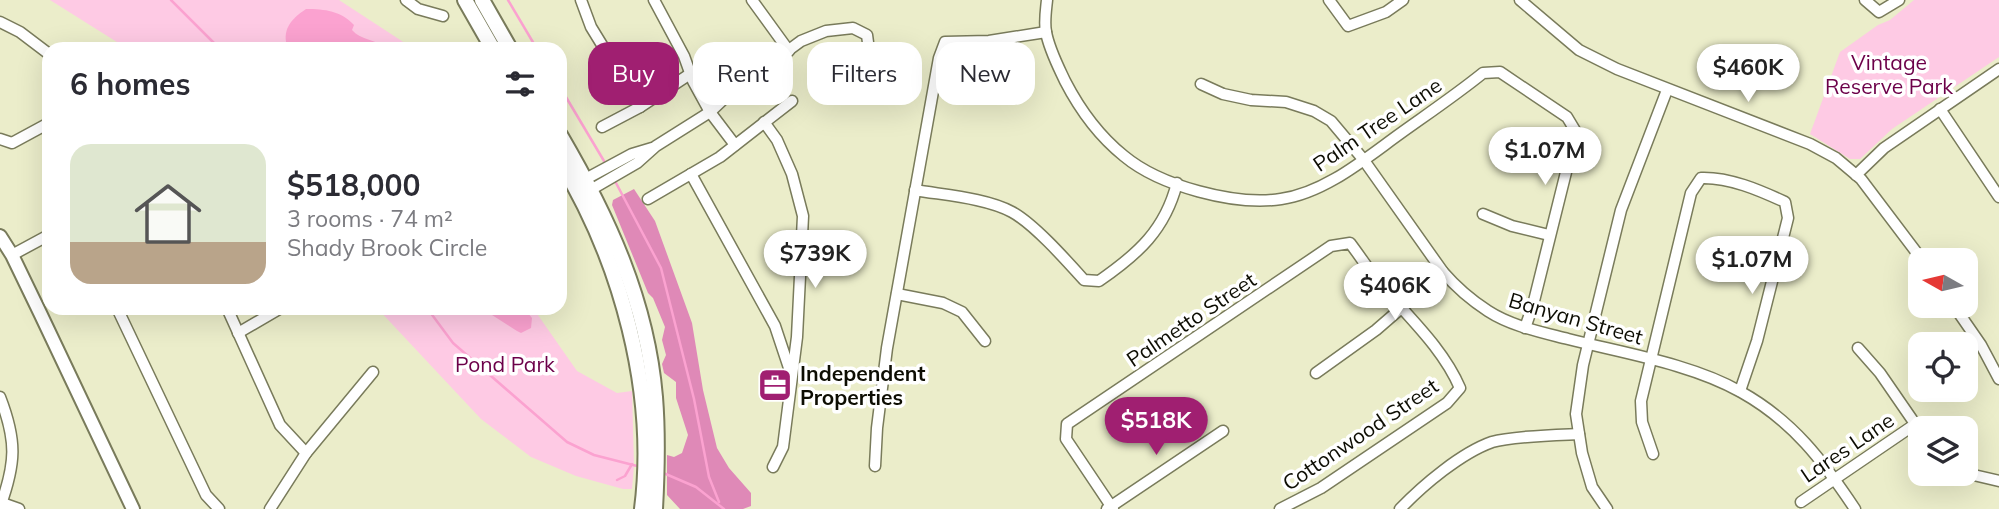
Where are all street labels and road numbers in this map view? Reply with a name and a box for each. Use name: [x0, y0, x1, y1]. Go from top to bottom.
street label: Palm Tree Lane: [1308, 71, 1446, 177]
street label: Palmetto Street: [1121, 266, 1261, 372]
street label: Banyan Street: [1506, 286, 1646, 350]
street label: Cottonwood Street: [1277, 372, 1443, 496]
street label: Lares Lane: [1796, 406, 1898, 488]

